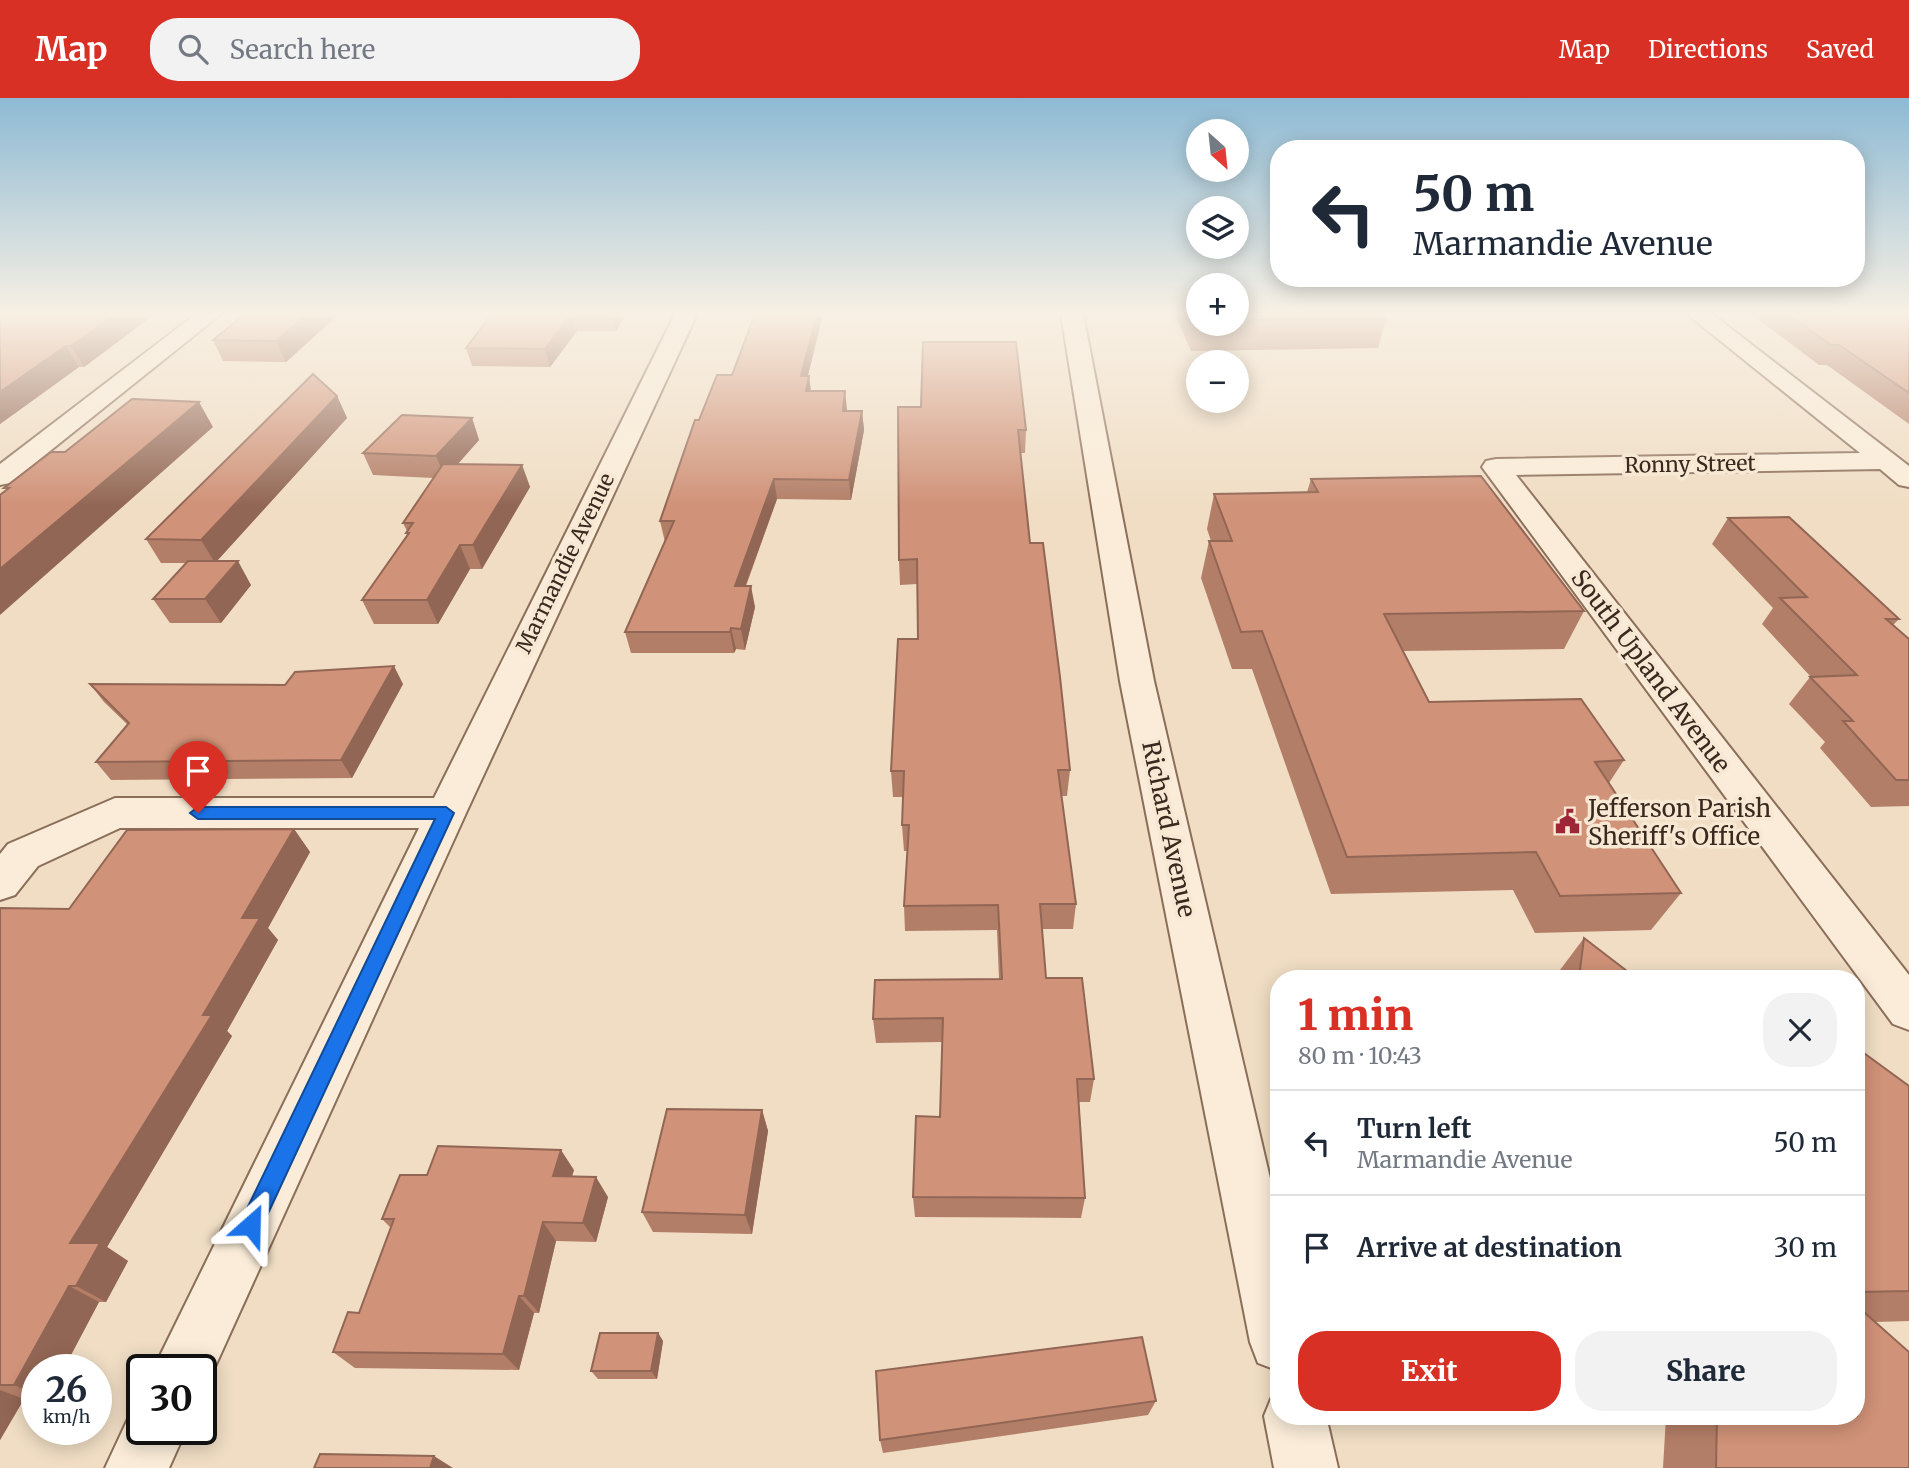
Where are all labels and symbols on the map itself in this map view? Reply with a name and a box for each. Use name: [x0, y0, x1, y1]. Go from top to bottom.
north arrow: [1186, 119, 1250, 182]
street label: Ronny Street: [1624, 449, 1756, 479]
street label: Marmandie Avenue: [510, 469, 620, 657]
street label: South Upland Avenue: [1564, 563, 1738, 779]
street label: Richard Avenue: [1135, 738, 1203, 920]
pin: [168, 741, 228, 813]
place label: Jefferson Parish Sheriff's Office: [1587, 793, 1771, 852]
public building icon: Jefferson Parish Sheriff's Office: [1554, 808, 1582, 836]
position arrow: [214, 1188, 288, 1262]
speed limit sign: 30: [126, 1354, 217, 1445]

